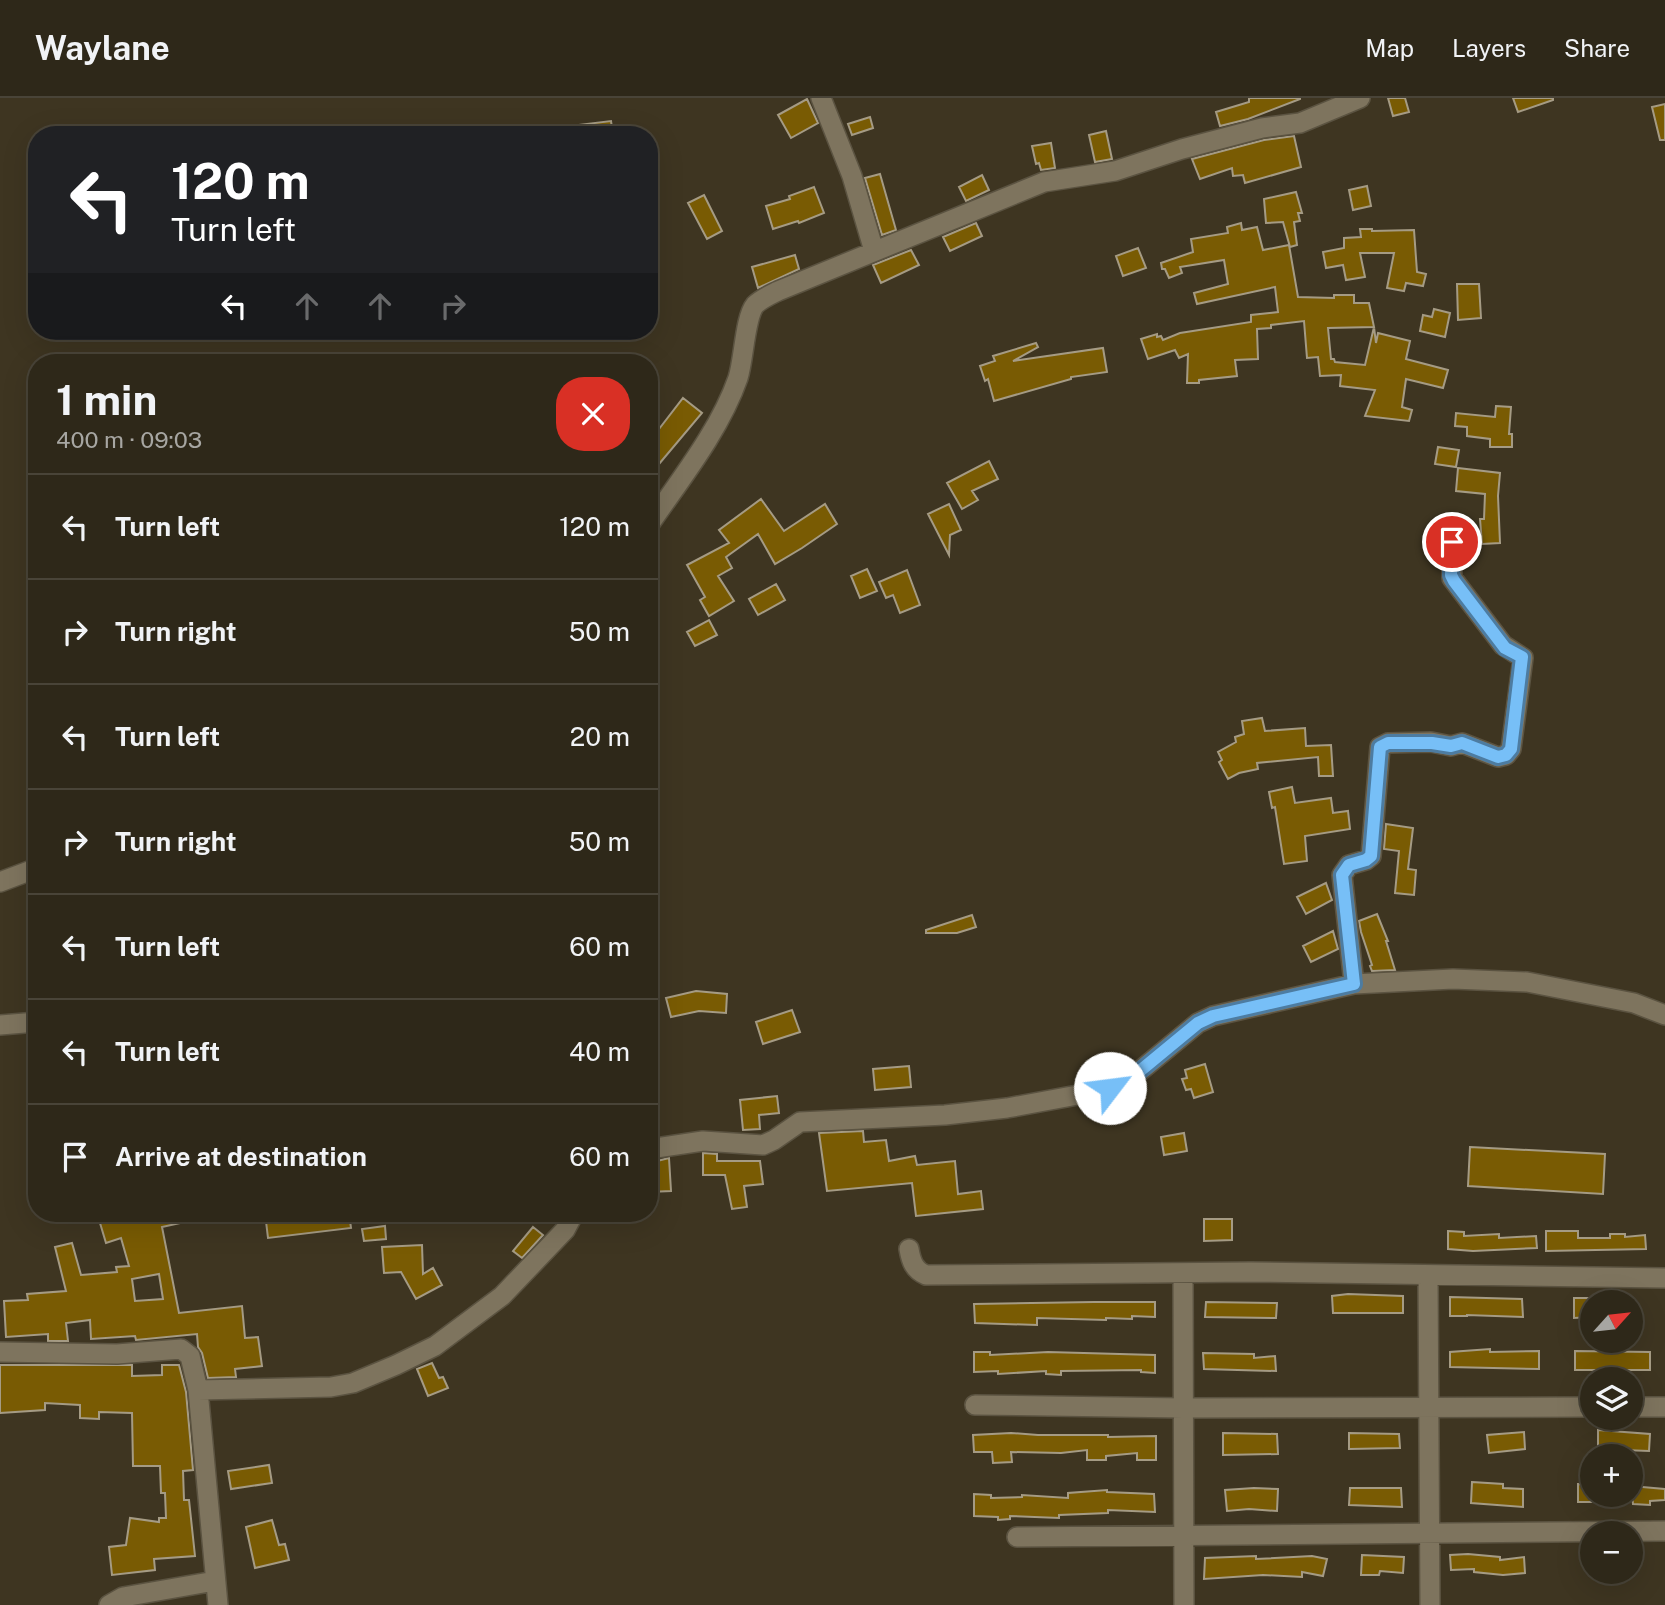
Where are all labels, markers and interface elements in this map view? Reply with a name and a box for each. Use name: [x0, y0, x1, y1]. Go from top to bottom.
text: Waylane: [35, 29, 170, 67]
text: Map: [1365, 34, 1414, 62]
text: Layers: [1452, 34, 1526, 62]
text: Share: [1564, 34, 1630, 62]
text: 120 m: [171, 152, 310, 210]
icon: left: [56, 154, 147, 245]
text: Turn left: [171, 211, 296, 248]
icon: left: [215, 287, 253, 325]
icon: ahead: [288, 287, 326, 325]
icon: ahead: [361, 287, 399, 325]
icon: right: [434, 287, 472, 325]
text: 1 min: [56, 375, 157, 424]
button: close: [556, 377, 630, 451]
text: 400 m · 09:03: [56, 426, 202, 453]
icon: left: [56, 508, 94, 546]
text: Turn left: [115, 511, 220, 542]
text: 120 m: [559, 511, 630, 542]
pin: [1422, 512, 1482, 572]
icon: arrive: [1433, 523, 1471, 561]
icon: right: [56, 613, 94, 651]
text: Turn right: [115, 616, 237, 647]
text: 50 m: [569, 616, 630, 647]
icon: left: [56, 718, 94, 756]
text: Turn left: [115, 721, 220, 752]
text: 20 m: [570, 721, 630, 752]
icon: right: [56, 823, 94, 861]
text: Turn right: [115, 826, 237, 857]
text: 50 m: [569, 826, 630, 857]
icon: left: [56, 928, 94, 966]
text: Turn left: [115, 931, 220, 962]
text: 60 m: [569, 931, 630, 962]
icon: left: [56, 1033, 94, 1071]
text: Turn left: [115, 1036, 220, 1067]
text: 40 m: [569, 1036, 630, 1067]
position arrow: [1073, 1051, 1147, 1125]
icon: arrive: [56, 1138, 94, 1176]
text: Arrive at destination: [115, 1141, 367, 1172]
text: 60 m: [569, 1141, 630, 1172]
north arrow: [1580, 1290, 1643, 1353]
map controls: [1580, 1290, 1643, 1584]
button: layers: [1580, 1367, 1643, 1430]
button: +: [1580, 1444, 1643, 1507]
button: −: [1580, 1521, 1643, 1584]

